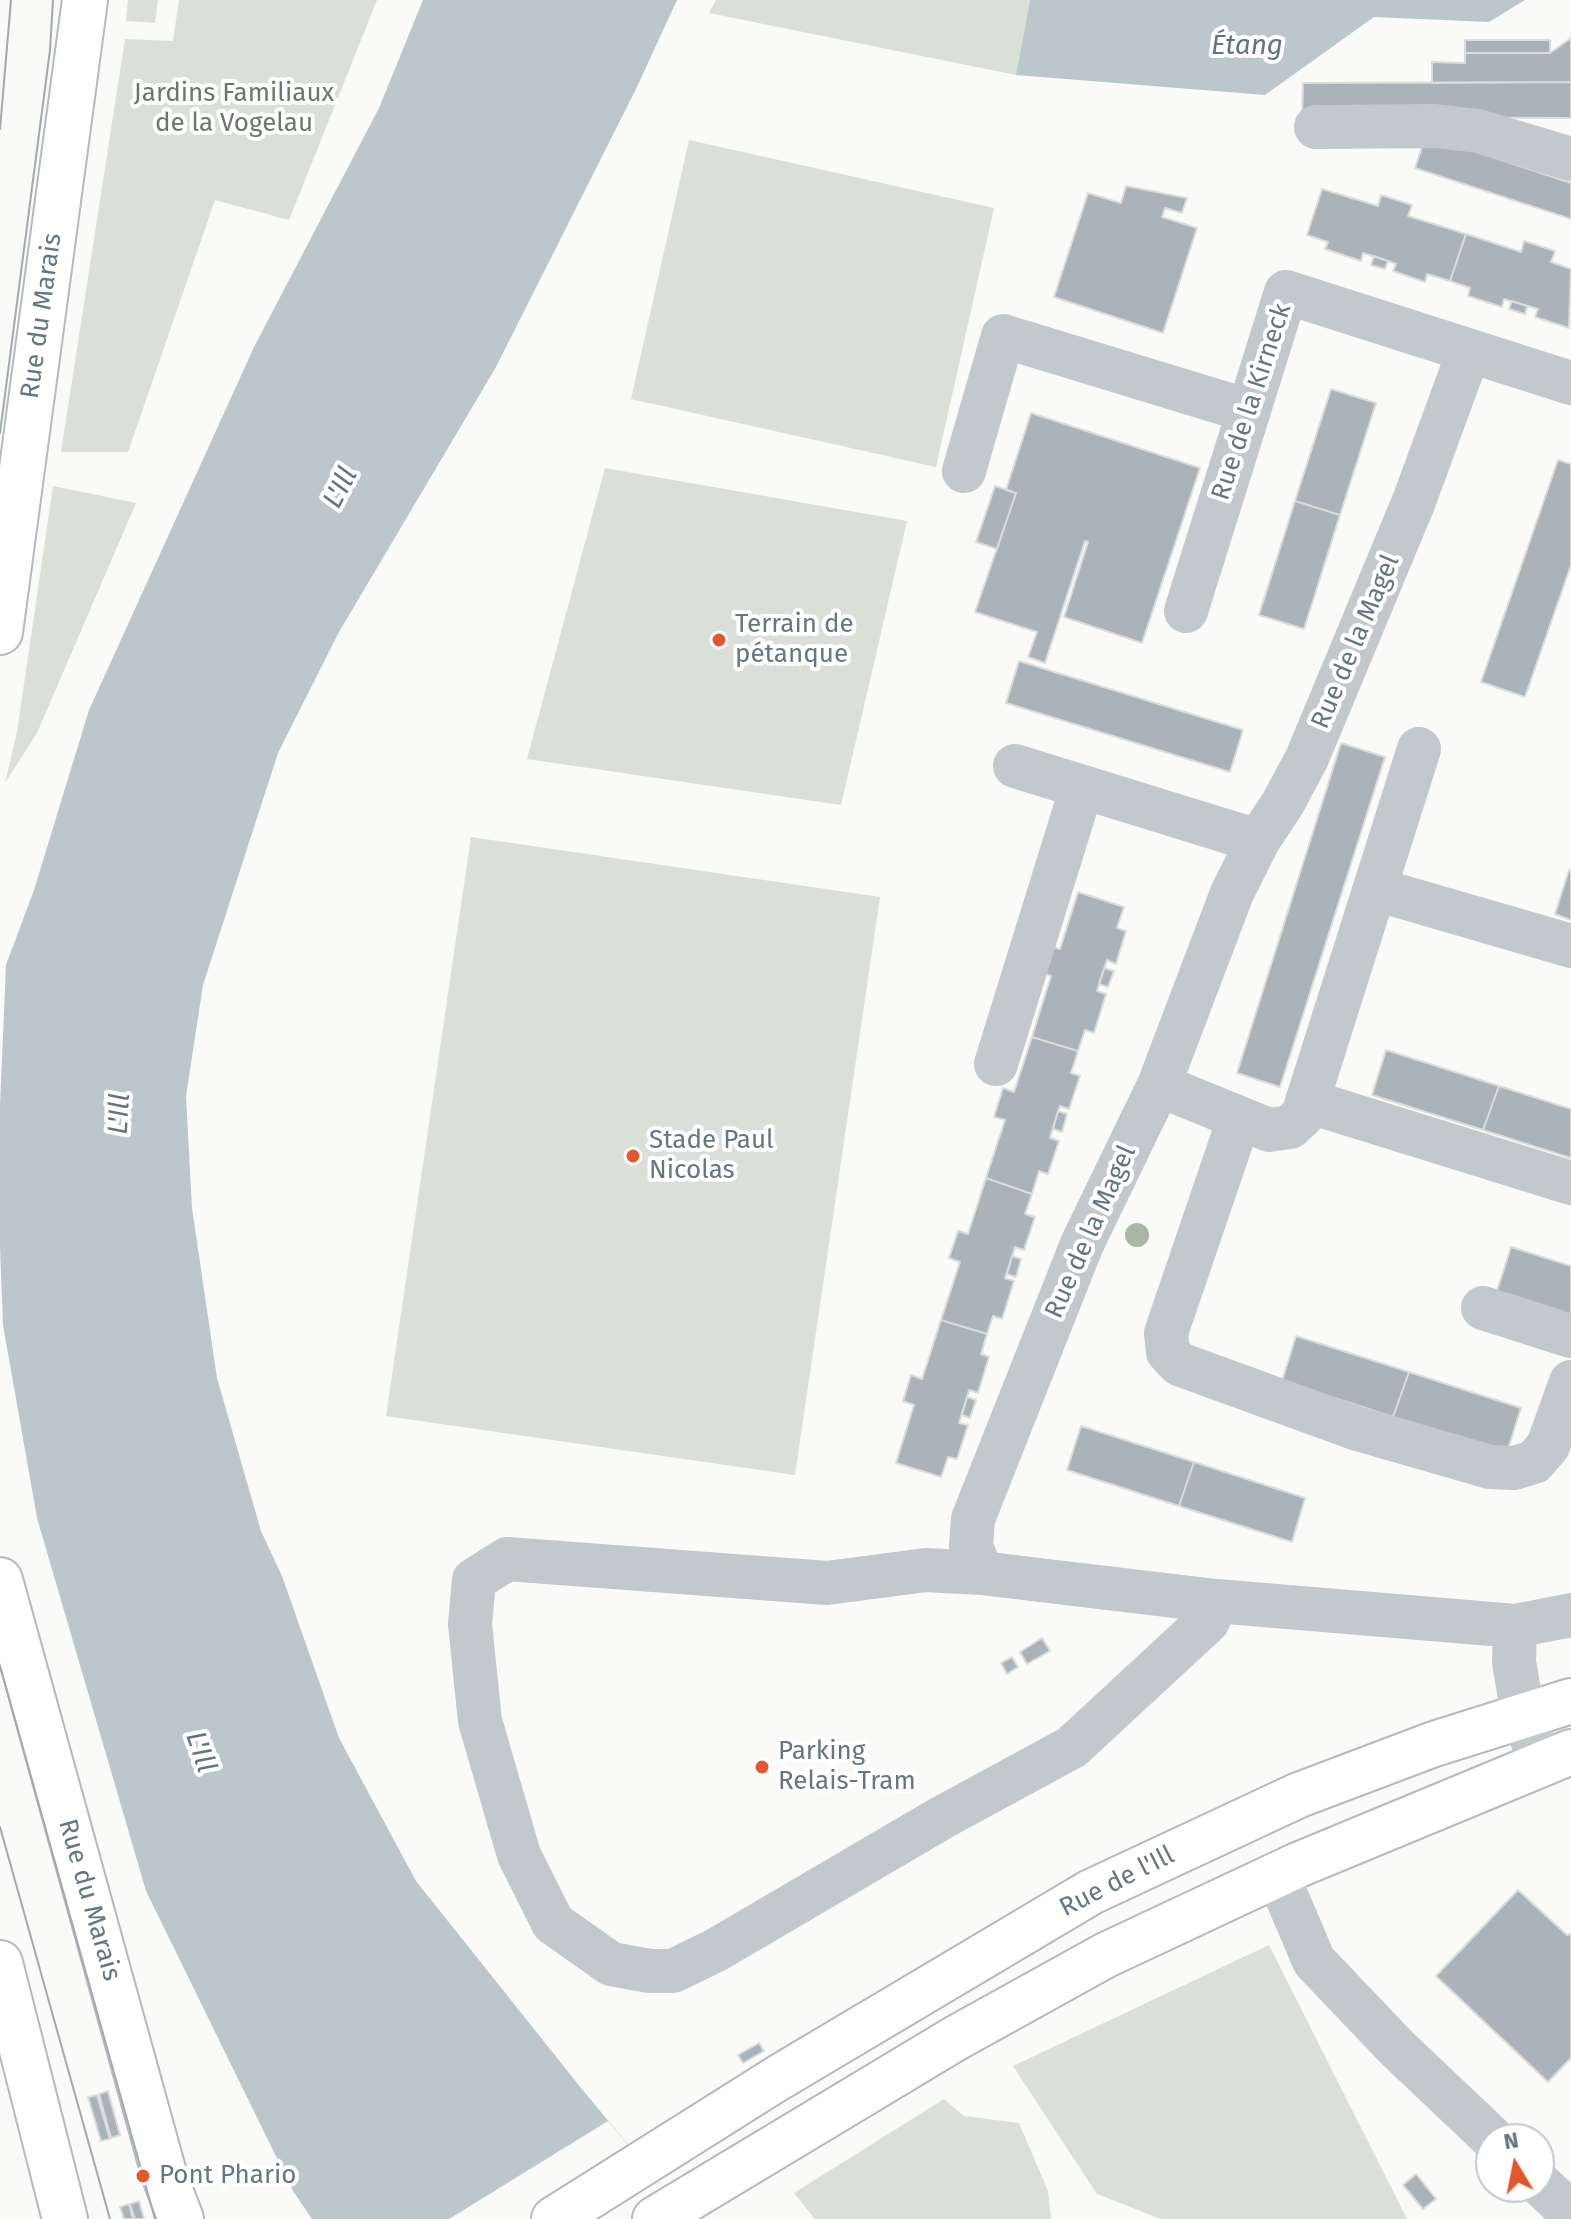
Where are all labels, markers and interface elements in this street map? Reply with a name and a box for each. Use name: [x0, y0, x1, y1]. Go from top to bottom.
water label: Étang: [1211, 29, 1283, 63]
park label: Jardins Familiaux de la Vogelau: [134, 78, 334, 140]
street label: Rue du Marais: [15, 231, 69, 401]
street label: Rue de la Kirneck: [1206, 300, 1298, 504]
water label: L'Ill: [316, 462, 366, 514]
street label: Rue de la Magel: [1305, 550, 1407, 734]
place label: Terrain de pétanque: [735, 609, 854, 670]
marker: Terrain de pétanque: [710, 631, 728, 649]
water label: L'Ill: [102, 1093, 138, 1135]
place label: Stade Paul Nicolas: [649, 1125, 774, 1186]
street label: Rue de la Magel: [1039, 1141, 1143, 1323]
marker: Stade Paul Nicolas: [624, 1147, 642, 1165]
water label: L'Ill: [177, 1727, 223, 1777]
place label: Parking Relais-Tram: [778, 1736, 916, 1798]
marker: Parking Relais-Tram: [753, 1758, 771, 1776]
street label: Rue du Marais: [51, 1816, 127, 1984]
street label: Rue de l'Ill: [1055, 1840, 1179, 1924]
north arrow: [1475, 2123, 1555, 2203]
text: N: [1502, 2126, 1521, 2155]
place label: Pont Phario: [159, 2160, 297, 2192]
marker: Pont Phario: [134, 2167, 152, 2185]

